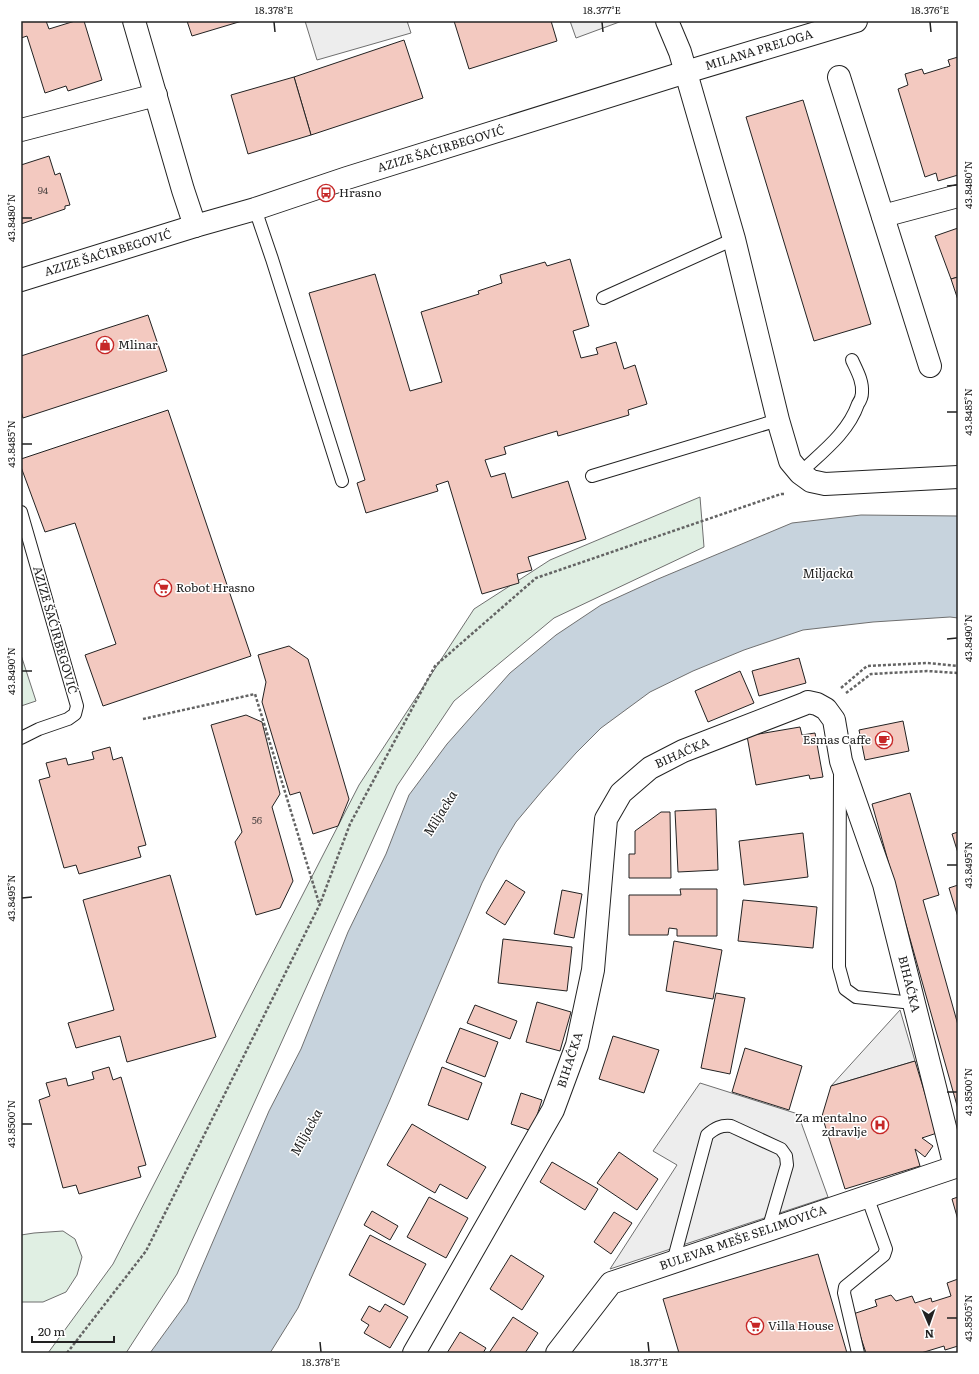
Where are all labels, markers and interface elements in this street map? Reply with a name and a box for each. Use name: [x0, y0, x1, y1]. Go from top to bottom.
text: 18.378°E: [255, 2, 293, 17]
text: 18.377°E: [583, 2, 621, 17]
text: 18.376°E: [911, 2, 949, 17]
street label: MILANA PRELOGA: [703, 24, 815, 74]
street label: AZIZE ŠAĆIRBEGOVIĆ: [375, 120, 507, 176]
text: 43.8480°N: [960, 161, 975, 209]
house number: 94: [38, 182, 49, 197]
bus stop icon: Hrasno: [316, 183, 336, 203]
place label: Hrasno: [339, 183, 381, 201]
text: 43.8480°N: [3, 194, 18, 242]
street label: AZIZE ŠAĆIRBEGOVIĆ: [42, 224, 174, 280]
shop icon: Mlinar: [95, 335, 115, 355]
place label: Mlinar: [118, 335, 158, 353]
text: 43.8485°N: [960, 388, 975, 436]
text: 43.8485°N: [3, 420, 18, 468]
water label: Miljacka: [803, 563, 854, 582]
street label: AZIZE ŠAĆIRBEGOVIĆ: [29, 564, 83, 696]
supermarket icon: Robot Hrasno: [153, 578, 173, 598]
place label: Robot Hrasno: [176, 578, 255, 596]
text: 43.8490°N: [960, 614, 975, 662]
text: 43.8490°N: [3, 647, 18, 695]
place label: Esmas Caffe: [803, 730, 871, 748]
cafe icon: Esmas Caffe: [874, 730, 894, 750]
street label: BIHAĆKA: [652, 732, 712, 772]
water label: Miljacka: [418, 786, 461, 839]
house number: 56: [252, 812, 263, 827]
text: 43.8495°N: [960, 841, 975, 889]
text: 43.8495°N: [3, 874, 18, 922]
street label: BIHAĆKA: [894, 954, 926, 1014]
street label: BIHAĆKA: [552, 1029, 587, 1090]
text: 43.8500°N: [960, 1068, 975, 1116]
text: 43.8500°N: [3, 1100, 18, 1148]
water label: Miljacka: [285, 1104, 326, 1159]
place label: Za mentalno zdravlje: [795, 1108, 867, 1140]
hospital icon: Za mentalno zdravlje: [870, 1115, 890, 1135]
street label: BULEVAR MEŠE SELIMOVIĆA: [657, 1200, 829, 1274]
text: 43.8505°N: [960, 1294, 975, 1342]
north arrow: [909, 1304, 949, 1344]
supermarket icon: Villa House: [745, 1316, 765, 1336]
place label: Villa House: [768, 1316, 834, 1334]
scale bar: [32, 1318, 114, 1344]
text: 20 m: [38, 1322, 65, 1340]
text: N: [924, 1327, 934, 1343]
text: 18.378°E: [302, 1354, 340, 1369]
text: 18.377°E: [630, 1354, 668, 1369]

